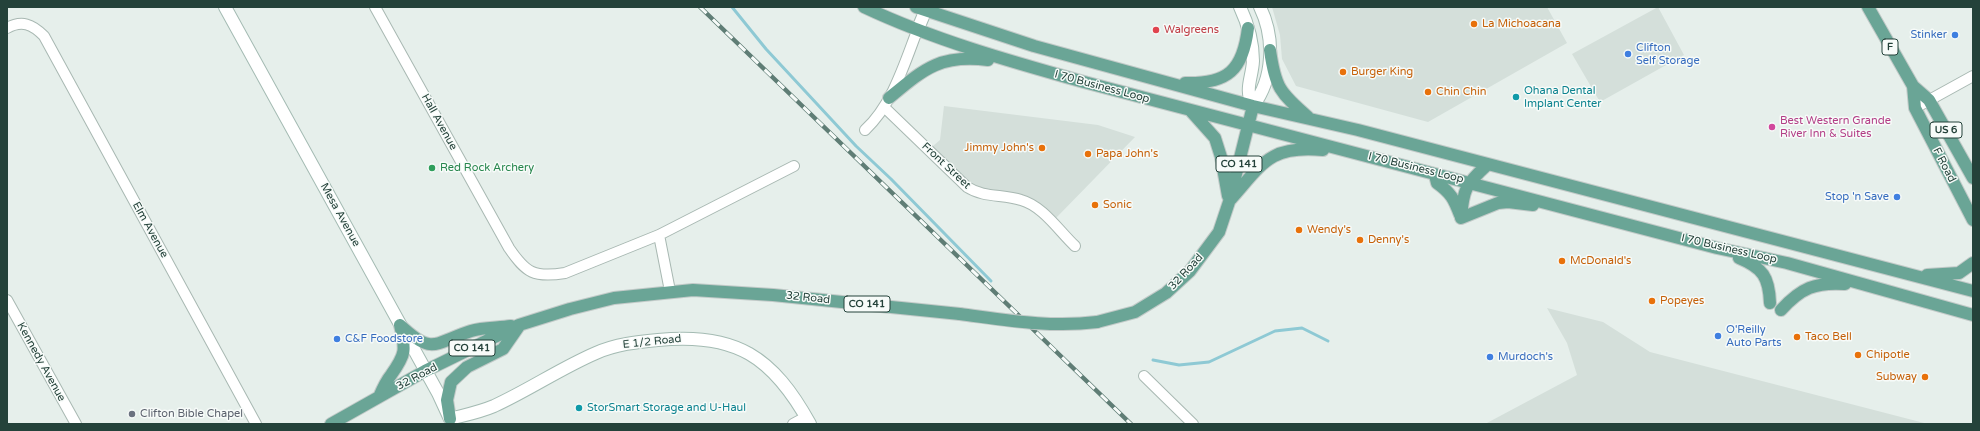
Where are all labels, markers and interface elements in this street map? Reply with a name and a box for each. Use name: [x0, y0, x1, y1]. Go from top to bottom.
place label: La Michoacana: [1482, 17, 1561, 31]
marker: La Michoacana: [1469, 19, 1479, 29]
place label: Walgreens: [1164, 23, 1219, 37]
marker: Walgreens: [1151, 25, 1161, 35]
place label: Stinker: [1910, 28, 1947, 42]
marker: Stinker: [1950, 30, 1960, 40]
road number: F: [1882, 39, 1898, 55]
place label: Clifton Self Storage: [1636, 41, 1700, 67]
marker: Clifton Self Storage: [1623, 49, 1633, 59]
place label: Burger King: [1351, 65, 1413, 79]
marker: Burger King: [1338, 67, 1348, 77]
street label: I 70 Business Loop: [1053, 68, 1151, 106]
place label: Ohana Dental Implant Center: [1524, 84, 1601, 110]
place label: Chin Chin: [1436, 85, 1486, 99]
marker: Chin Chin: [1423, 87, 1433, 97]
street label: Hall Avenue: [418, 92, 460, 152]
marker: Ohana Dental Implant Center: [1511, 92, 1521, 102]
place label: Best Western Grande River Inn & Suites: [1780, 114, 1891, 140]
marker: Best Western Grande River Inn & Suites: [1767, 122, 1777, 132]
road number: US 6: [1930, 122, 1962, 138]
street label: Front Street: [919, 140, 973, 192]
place label: Jimmy John's: [964, 141, 1034, 155]
marker: Jimmy John's: [1037, 143, 1047, 153]
street label: F Road: [1930, 145, 1958, 185]
place label: Papa John's: [1096, 147, 1158, 161]
marker: Papa John's: [1083, 149, 1093, 159]
street label: I 70 Business Loop: [1367, 150, 1465, 186]
road number: CO 141: [1216, 156, 1262, 172]
place label: Red Rock Archery: [440, 161, 534, 175]
marker: Red Rock Archery: [427, 163, 437, 173]
street label: Mesa Avenue: [317, 181, 363, 249]
place label: Stop 'n Save: [1825, 190, 1889, 204]
marker: Stop 'n Save: [1892, 192, 1902, 202]
place label: Sonic: [1103, 198, 1132, 212]
street label: Elm Avenue: [129, 200, 171, 260]
marker: Sonic: [1090, 200, 1100, 210]
place label: Wendy's: [1307, 223, 1351, 237]
marker: Wendy's: [1294, 225, 1304, 235]
street label: I 70 Business Loop: [1680, 232, 1778, 266]
place label: Denny's: [1368, 233, 1409, 247]
marker: Denny's: [1355, 235, 1365, 245]
street label: 32 Road: [1166, 251, 1206, 293]
place label: McDonald's: [1570, 254, 1631, 268]
marker: McDonald's: [1557, 256, 1567, 266]
street label: 32 Road: [785, 289, 831, 307]
place label: Popeyes: [1660, 294, 1704, 308]
road number: CO 141: [844, 296, 890, 312]
marker: Popeyes: [1647, 296, 1657, 306]
street label: Kennedy Avenue: [14, 320, 68, 404]
place label: O'Reilly Auto Parts: [1726, 323, 1781, 349]
place label: Taco Bell: [1805, 330, 1852, 344]
marker: O'Reilly Auto Parts: [1713, 331, 1723, 341]
place label: C&F Foodstore: [345, 332, 423, 346]
street label: E 1/2 Road: [622, 332, 682, 352]
marker: Taco Bell: [1792, 332, 1802, 342]
marker: C&F Foodstore: [332, 334, 342, 344]
road number: CO 141: [449, 340, 495, 356]
place label: Chipotle: [1866, 348, 1910, 362]
place label: Murdoch's: [1498, 350, 1553, 364]
marker: Chipotle: [1853, 350, 1863, 360]
marker: Murdoch's: [1485, 352, 1495, 362]
street label: 32 Road: [394, 361, 440, 393]
place label: Subway: [1876, 370, 1917, 384]
marker: Subway: [1920, 372, 1930, 382]
place label: StorSmart Storage and U-Haul: [587, 401, 746, 415]
marker: StorSmart Storage and U-Haul: [574, 403, 584, 413]
place label: Clifton Bible Chapel: [140, 407, 243, 421]
marker: Clifton Bible Chapel: [127, 409, 137, 419]

